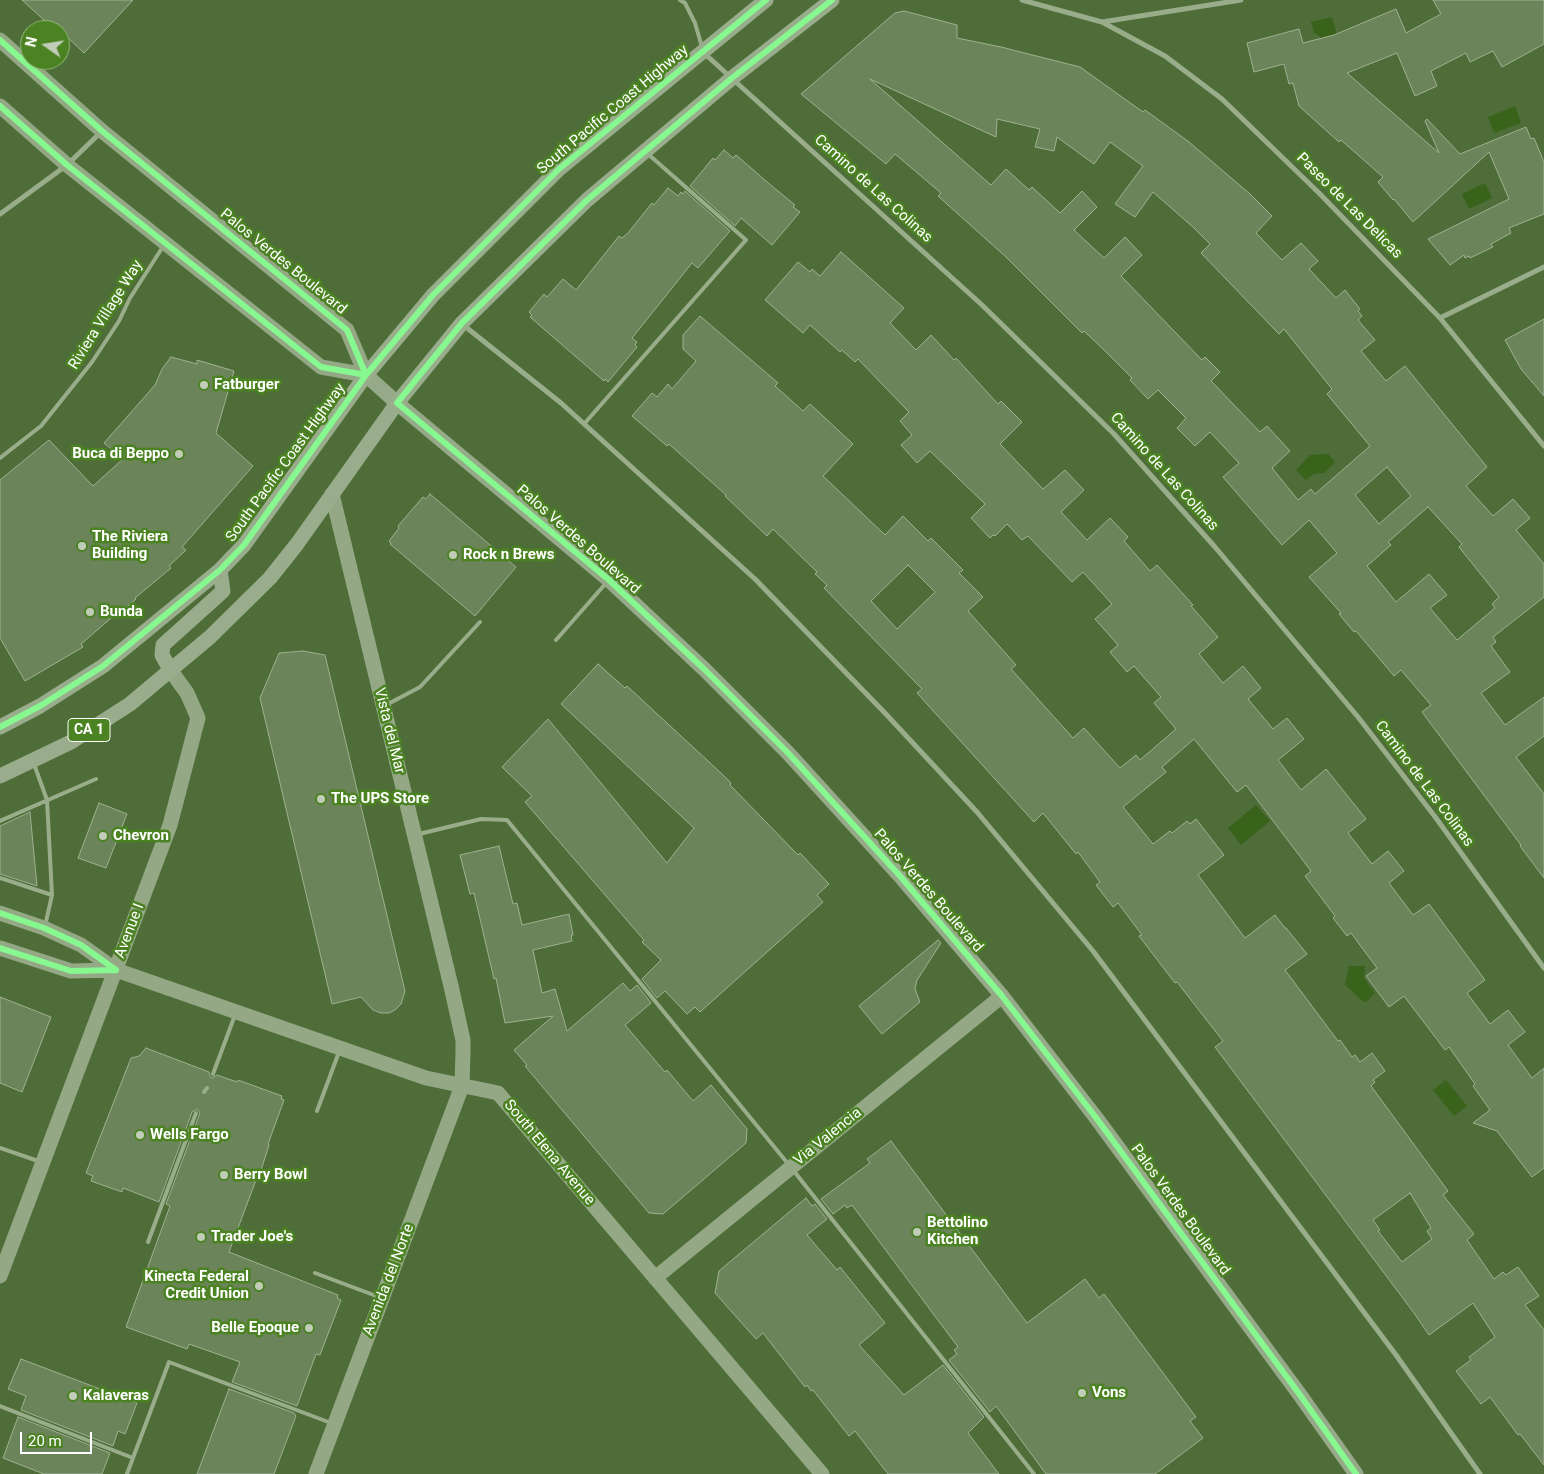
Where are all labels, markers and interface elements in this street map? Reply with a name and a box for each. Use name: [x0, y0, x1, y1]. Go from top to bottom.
north arrow: [20, 20, 70, 70]
text: N: [22, 35, 40, 48]
street label: South Pacific Coast Highway: [534, 41, 692, 179]
street label: Camino de Las Colinas: [810, 131, 936, 247]
street label: Paseo de Las Delicas: [1292, 149, 1406, 263]
street label: Palos Verdes Boulevard: [216, 205, 350, 319]
street label: Riviera Village Way: [65, 257, 147, 373]
place label: Fatburger: [214, 376, 279, 394]
marker: Fatburger: [198, 379, 210, 391]
street label: South Pacific Coast Highway: [222, 380, 350, 546]
street label: Camino de Las Colinas: [1106, 409, 1222, 535]
place label: Buca di Beppo: [72, 445, 169, 463]
marker: Buca di Beppo: [173, 448, 185, 460]
street label: Palos Verdes Boulevard: [513, 482, 643, 598]
place label: The Riviera Building: [92, 528, 168, 563]
marker: The Riviera Building: [76, 540, 88, 552]
place label: Rock n Brews: [463, 546, 555, 564]
marker: Rock n Brews: [447, 549, 459, 561]
place label: Bunda: [100, 603, 143, 621]
marker: Bunda: [84, 606, 96, 618]
street label: Vista del Mar: [370, 686, 408, 776]
road number: CA 1: [68, 718, 110, 742]
street label: Camino de Las Colinas: [1371, 718, 1477, 850]
place label: The UPS Store: [331, 790, 429, 808]
marker: The UPS Store: [315, 793, 327, 805]
street label: Palos Verdes Boulevard: [870, 826, 986, 956]
place label: Chevron: [113, 827, 169, 845]
marker: Chevron: [97, 830, 109, 842]
street label: Avenue I: [111, 901, 149, 961]
street label: South Elena Avenue: [500, 1097, 598, 1209]
street label: Via Valencia: [790, 1104, 866, 1170]
place label: Wells Fargo: [150, 1126, 229, 1144]
marker: Wells Fargo: [134, 1129, 146, 1141]
street label: Palos Verdes Boulevard: [1126, 1141, 1234, 1279]
place label: Berry Bowl: [234, 1166, 307, 1184]
marker: Berry Bowl: [218, 1169, 230, 1181]
place label: Bettolino Kitchen: [927, 1214, 988, 1249]
street label: Avenida del Norte: [359, 1222, 419, 1338]
marker: Bettolino Kitchen: [911, 1226, 923, 1238]
place label: Trader Joe's: [211, 1228, 293, 1246]
marker: Trader Joe's: [195, 1231, 207, 1243]
place label: Kinecta Federal Credit Union: [144, 1268, 249, 1303]
marker: Kinecta Federal Credit Union: [253, 1280, 265, 1292]
place label: Belle Epoque: [211, 1319, 299, 1337]
marker: Belle Epoque: [303, 1322, 315, 1334]
place label: Vons: [1092, 1384, 1126, 1402]
place label: Kalaveras: [83, 1387, 149, 1405]
marker: Vons: [1076, 1387, 1088, 1399]
marker: Kalaveras: [67, 1390, 79, 1402]
scale bar: [22, 1422, 95, 1454]
text: 20 m: [28, 1432, 62, 1450]

